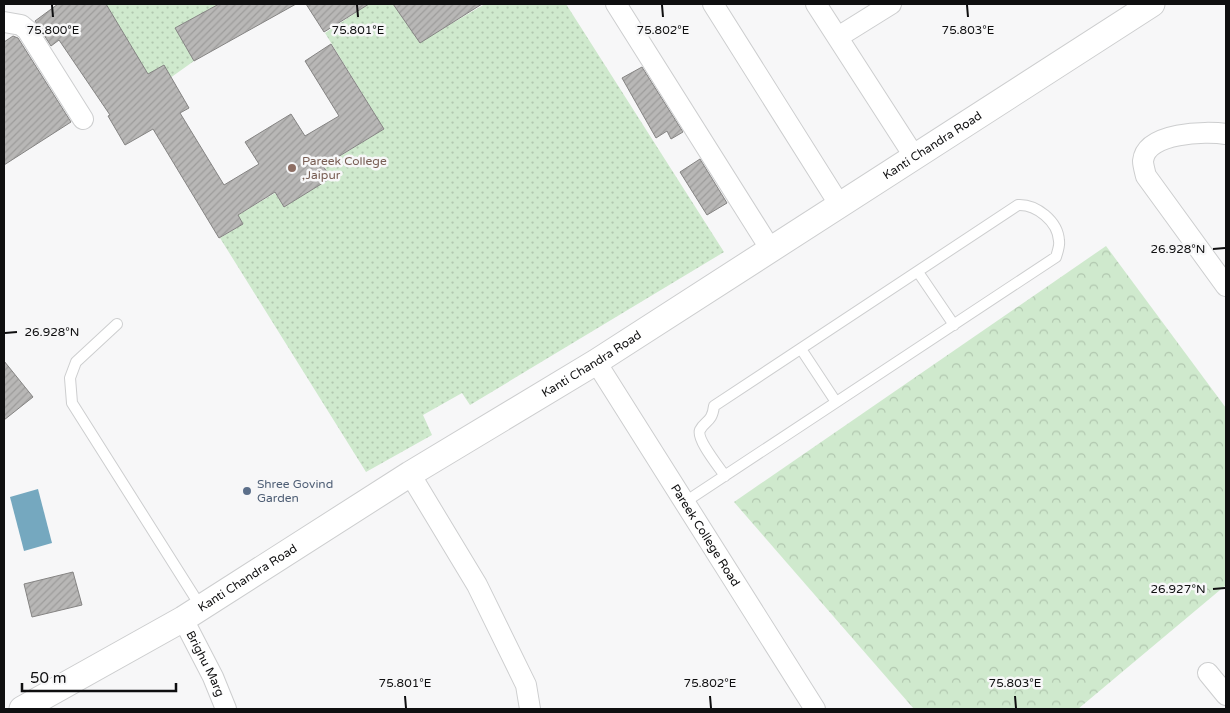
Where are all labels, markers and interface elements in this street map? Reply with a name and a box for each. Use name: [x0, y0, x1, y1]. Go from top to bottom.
text: 75.800°E: [27, 23, 80, 37]
text: 75.801°E: [332, 23, 385, 37]
text: 75.802°E: [637, 23, 690, 37]
text: 75.803°E: [942, 23, 995, 37]
street label: Kanti Chandra Road: [880, 108, 984, 182]
place label: Pareek College ,Jaipur: [302, 154, 387, 182]
marker: Pareek College ,Jaipur: [286, 162, 298, 174]
text: 26.928°N: [1151, 242, 1205, 256]
text: 26.928°N: [25, 325, 79, 339]
street label: Kanti Chandra Road: [539, 328, 644, 400]
place label: Shree Govind Garden: [257, 477, 333, 505]
street label: Pareek College Road: [668, 482, 743, 589]
marker: Shree Govind Garden: [241, 485, 253, 497]
street label: Kanti Chandra Road: [195, 541, 300, 615]
text: 26.927°N: [1150, 582, 1206, 596]
street label: Brighu Marg: [183, 628, 227, 699]
scale bar: [22, 660, 176, 692]
text: 50 m: [30, 669, 67, 687]
text: 75.801°E: [379, 676, 432, 690]
text: 75.802°E: [684, 676, 737, 690]
text: 75.803°E: [989, 676, 1042, 690]

